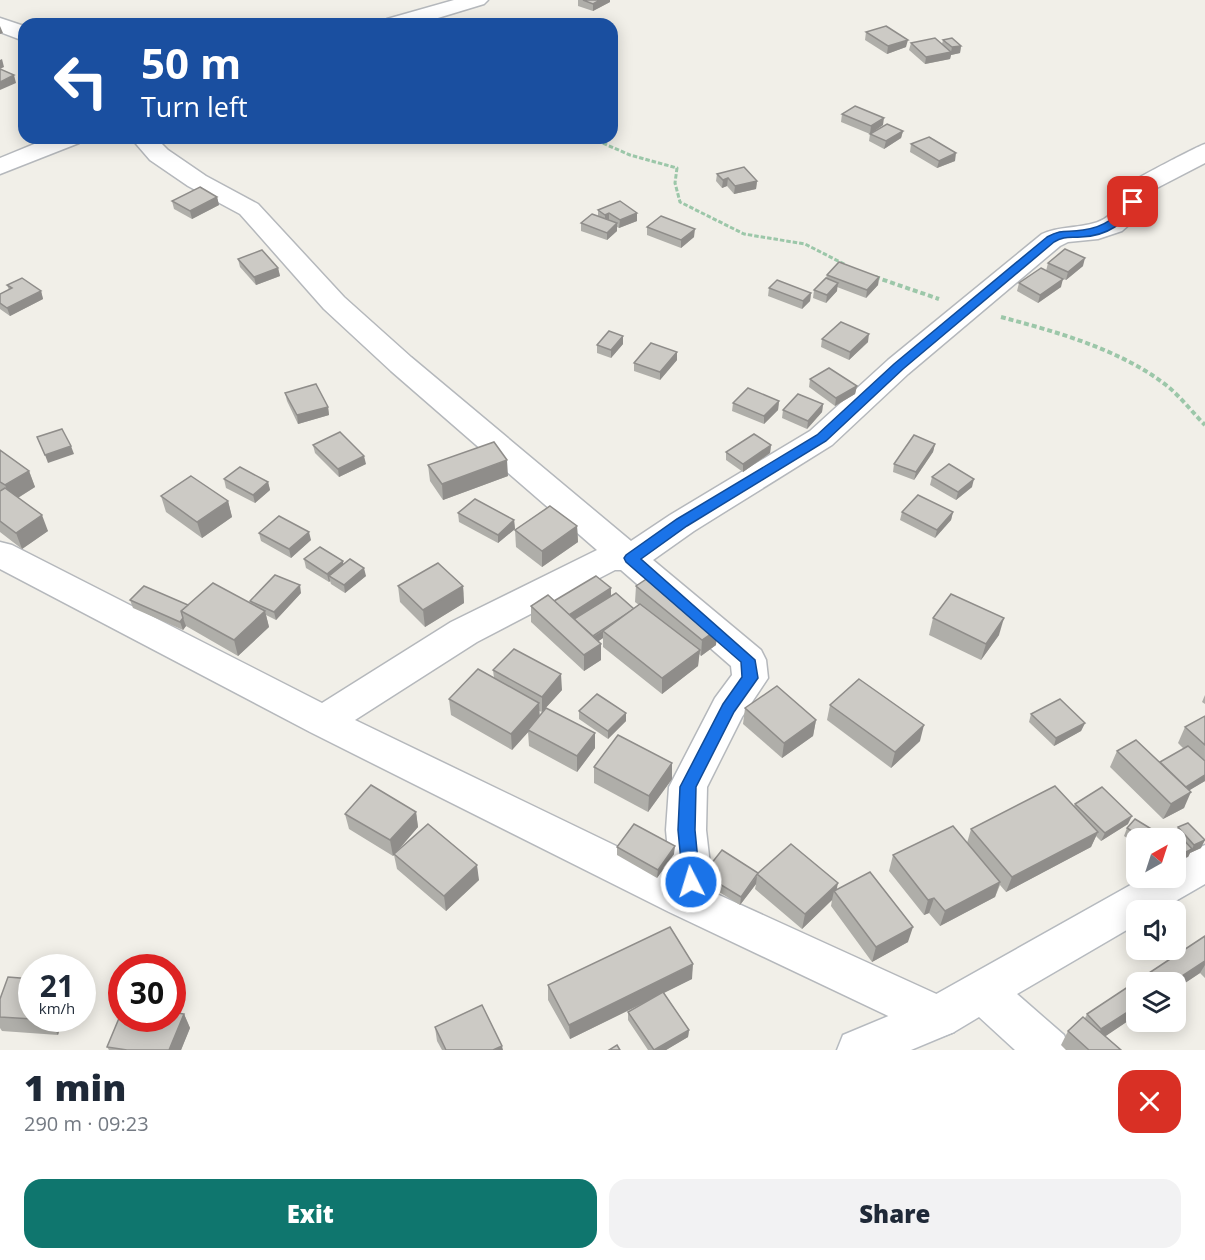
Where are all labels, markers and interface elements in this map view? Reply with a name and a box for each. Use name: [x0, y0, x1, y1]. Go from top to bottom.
text: 50 m: [141, 34, 241, 91]
icon: left: [42, 42, 120, 120]
text: Turn left: [141, 88, 248, 125]
pin: [1107, 176, 1158, 227]
icon: arrive: [1116, 185, 1149, 218]
north arrow: [1126, 828, 1186, 888]
map controls: [1126, 828, 1186, 1032]
position arrow: [659, 850, 723, 914]
button: sound: [1126, 900, 1186, 960]
speed limit sign: 30: [108, 954, 186, 1032]
text: 21: [40, 965, 74, 1006]
button: layers: [1126, 972, 1186, 1032]
text: km/h: [39, 998, 75, 1018]
text: 1 min: [24, 1063, 126, 1112]
button: close: [1118, 1070, 1181, 1133]
text: 290 m · 09:23: [24, 1110, 149, 1137]
button: Exit: [24, 1179, 597, 1248]
button: Share: [609, 1179, 1181, 1248]

